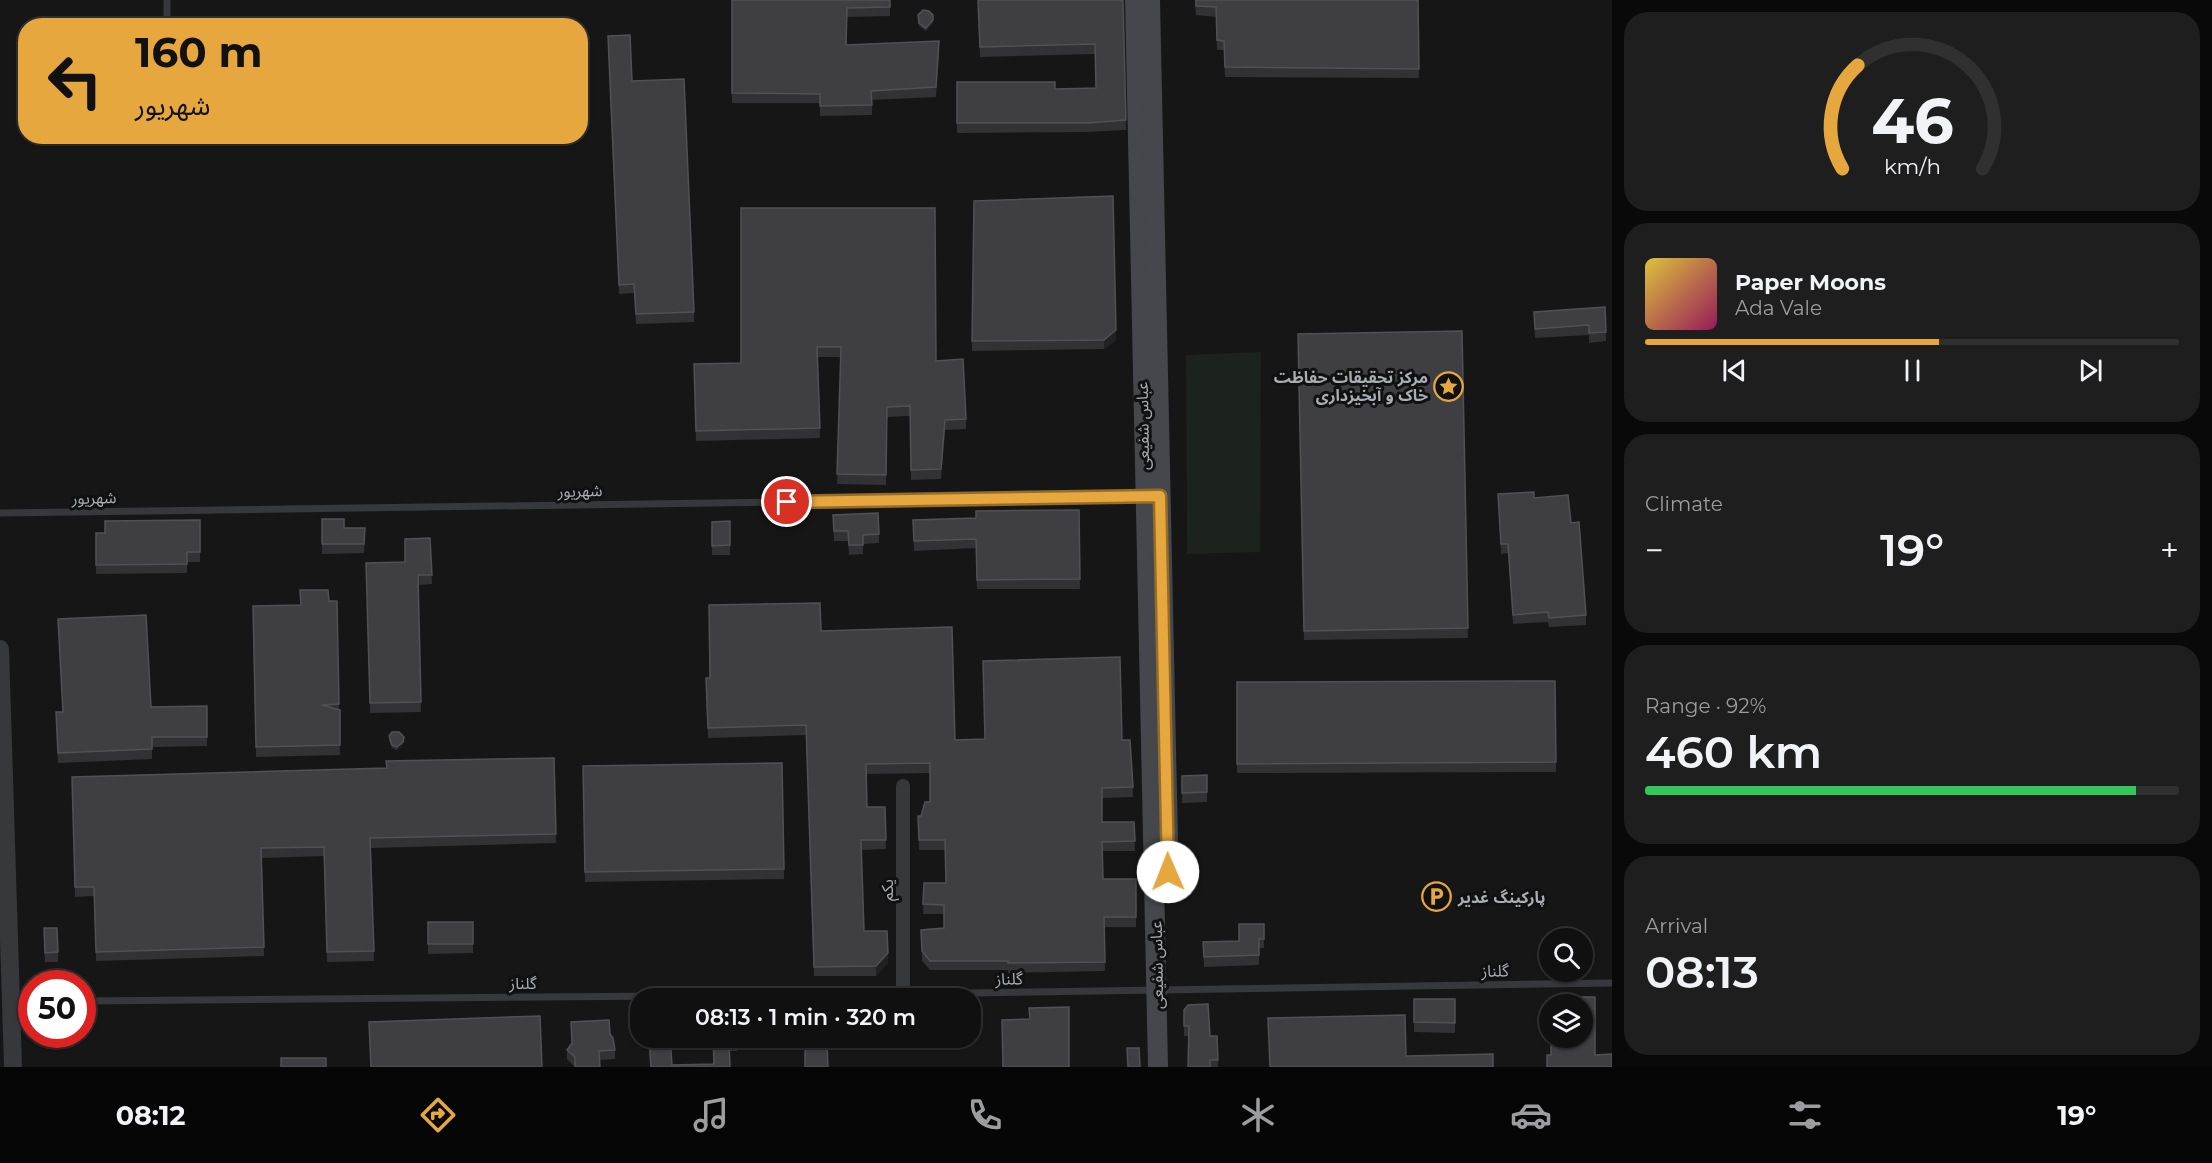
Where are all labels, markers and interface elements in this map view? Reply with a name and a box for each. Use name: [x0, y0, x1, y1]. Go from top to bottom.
text: 160 m: [135, 26, 263, 78]
icon: left: [36, 42, 114, 120]
text: 46: [1871, 83, 1953, 159]
text: شهریور: [135, 89, 210, 122]
text: km/h: [1883, 153, 1941, 179]
text: Paper Moons: [1735, 269, 1886, 296]
text: Ada Vale: [1735, 296, 1822, 320]
icon: previous: [1718, 354, 1751, 387]
icon: pause: [1896, 354, 1929, 387]
icon: next: [2074, 354, 2107, 387]
place label: مرکز تحقیقات حفاظت خاک و آبخیزداری: [1274, 368, 1428, 405]
place icon: مرکز تحقیقات حفاظت خاک و آبخیزداری: [1433, 370, 1465, 402]
street label: عباس شفیعی: [1133, 382, 1153, 470]
pin: [761, 476, 812, 527]
street label: شهریور: [556, 481, 603, 501]
icon: arrive: [770, 485, 803, 518]
street label: شهریور: [70, 488, 117, 508]
text: Climate: [1645, 492, 1723, 516]
text: 19°: [1880, 522, 1944, 577]
text: −: [1645, 530, 1664, 570]
text: +: [2160, 530, 2179, 570]
text: Range · 92%: [1645, 694, 1766, 718]
text: 460 km: [1645, 724, 1822, 779]
position arrow: [1136, 840, 1200, 904]
street label: یکم: [878, 879, 900, 901]
parking icon: پارکینگ غدیر: [1421, 881, 1453, 913]
place label: پارکینگ غدیر: [1457, 888, 1545, 907]
text: Arrival: [1645, 914, 1708, 938]
street label: عباس شفیعی: [1147, 921, 1167, 1009]
map controls: [1539, 928, 1593, 1048]
button: search: [1539, 928, 1593, 982]
text: 08:13: [1645, 944, 1759, 999]
street label: گلناز: [1480, 961, 1509, 981]
street label: گلناز: [994, 969, 1023, 989]
speed limit sign: 50: [18, 970, 96, 1048]
street label: گلناز: [508, 974, 537, 993]
button: layers: [1539, 994, 1593, 1048]
text: 08:13 · 1 min · 320 m: [695, 1004, 916, 1031]
icon: directions: [417, 1094, 459, 1136]
icon: music: [690, 1094, 732, 1136]
icon: phone: [964, 1094, 1006, 1136]
icon: climate: [1237, 1094, 1279, 1136]
icon: car: [1510, 1094, 1552, 1136]
icon: filters: [1784, 1094, 1826, 1136]
text: 08:12: [116, 1099, 185, 1132]
text: 19°: [2057, 1099, 2096, 1132]

